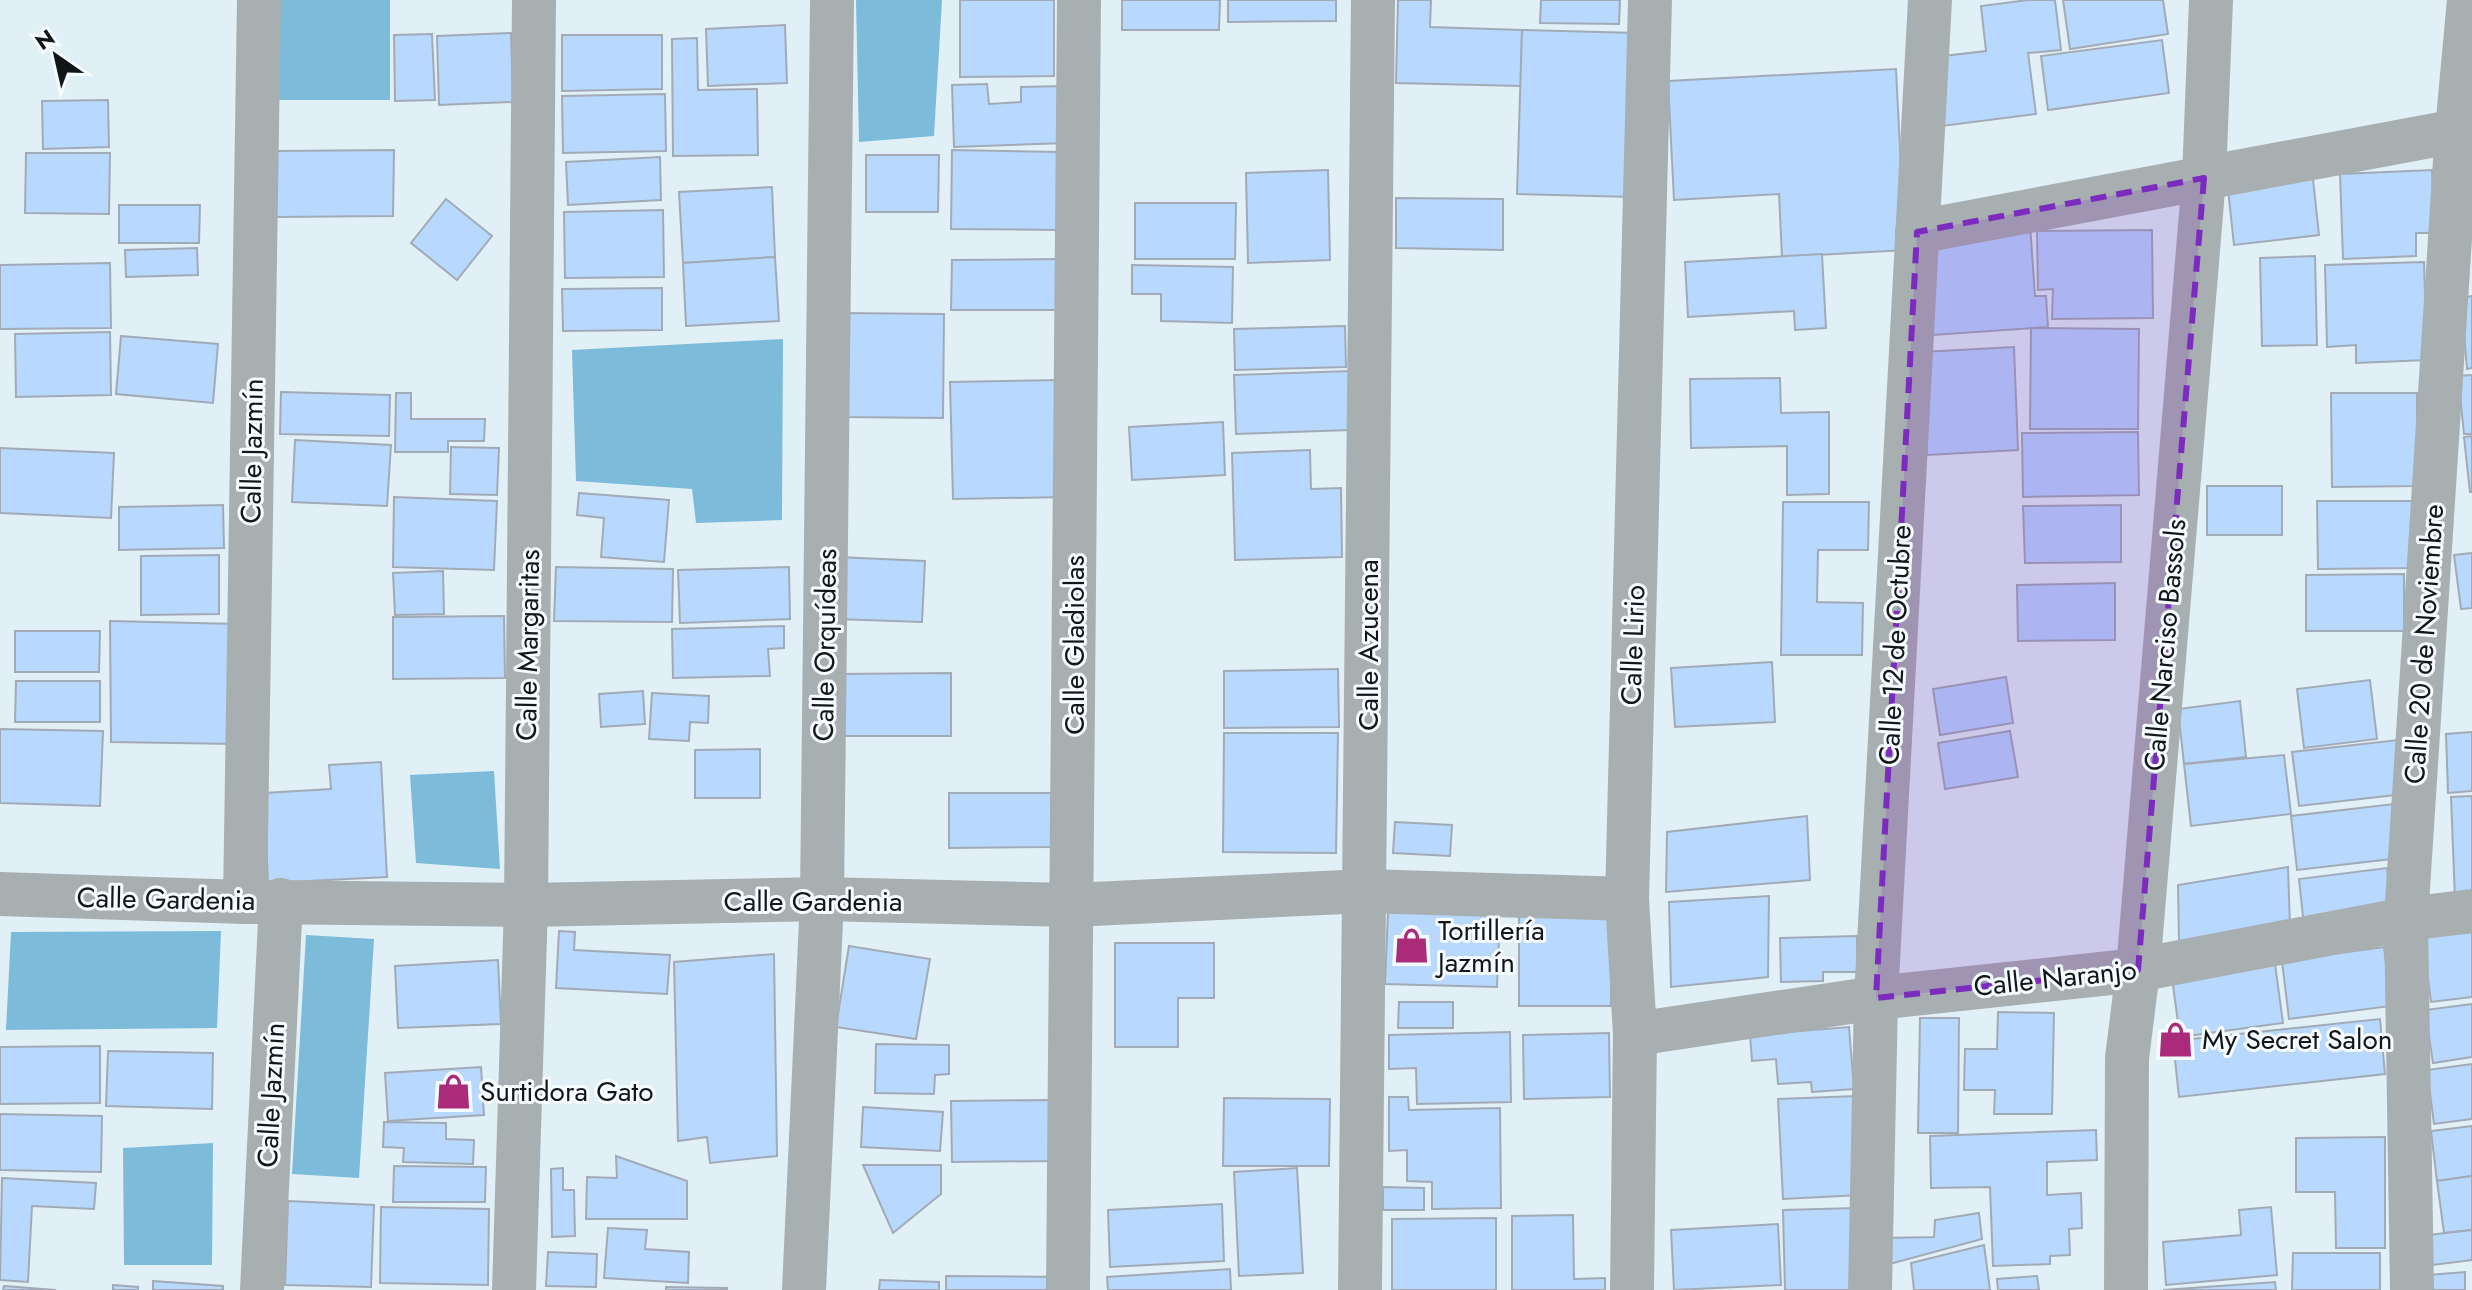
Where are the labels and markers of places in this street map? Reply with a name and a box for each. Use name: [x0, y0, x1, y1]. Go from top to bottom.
place label: Tortillería Jazmín: [1434, 910, 1545, 983]
shop icon: Tortillería Jazmín: [1393, 927, 1431, 965]
place label: My Secret Salon: [2202, 1019, 2393, 1060]
shop icon: My Secret Salon: [2157, 1020, 2195, 1058]
place label: Surtidora Gato: [480, 1071, 654, 1112]
shop icon: Surtidora Gato: [435, 1072, 473, 1110]

